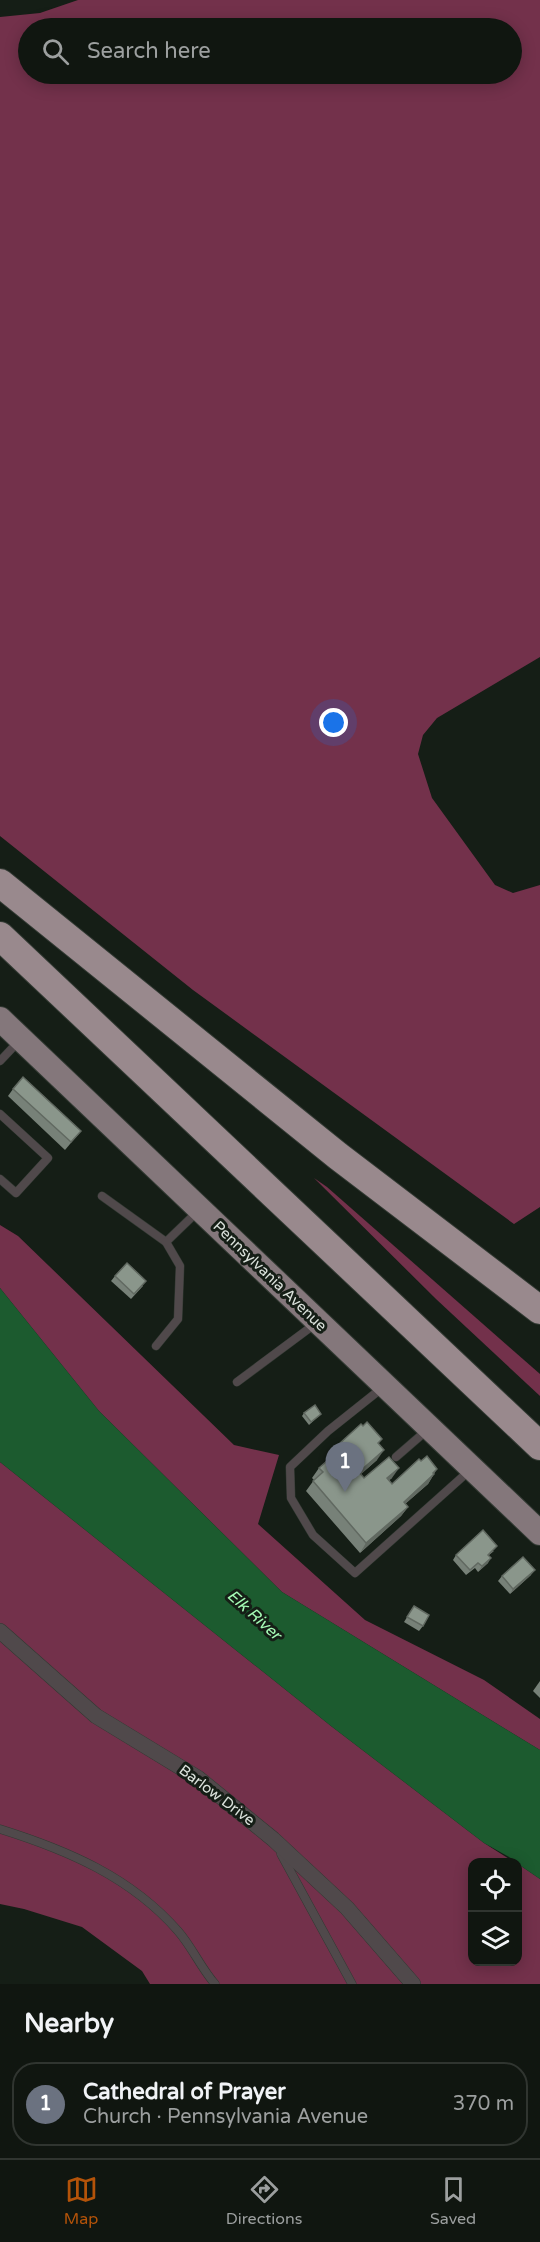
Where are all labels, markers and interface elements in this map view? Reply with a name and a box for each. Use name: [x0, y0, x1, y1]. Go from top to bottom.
search box: [18, 18, 522, 84]
icon: search: [39, 35, 72, 68]
text: Search here: [87, 38, 211, 64]
your location: [319, 708, 348, 737]
street label: Pennsylvania Avenue: [210, 1217, 330, 1335]
pin: 1: [326, 1442, 364, 1492]
water label: Elk River: [223, 1585, 287, 1646]
street label: Barlow Drive: [176, 1761, 258, 1829]
map controls: [468, 1858, 522, 1966]
button: locate: [468, 1858, 522, 1912]
button: layers: [468, 1912, 522, 1966]
text: Nearby: [24, 2008, 114, 2039]
text: Cathedral of Prayer: [83, 2079, 286, 2105]
text: 1: [39, 2092, 52, 2116]
text: 370 m: [453, 2092, 514, 2116]
text: Church · Pennsylvania Avenue: [83, 2105, 368, 2129]
tab: Map: [64, 2173, 98, 2229]
tab: Directions: [226, 2173, 302, 2229]
tab: Saved: [430, 2173, 476, 2229]

